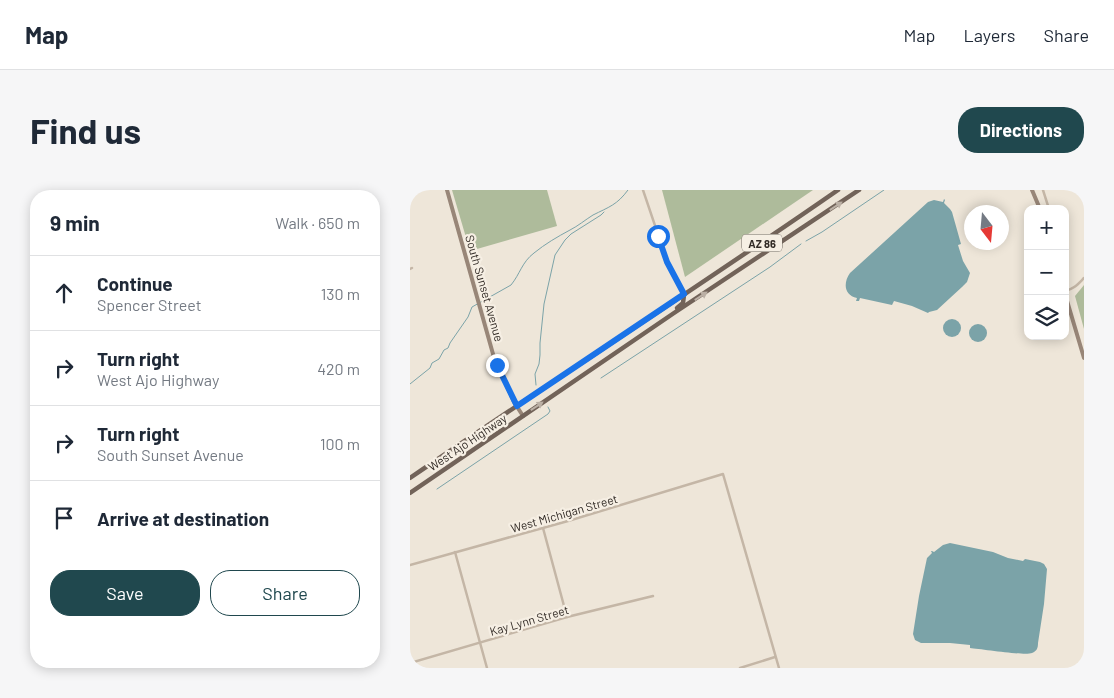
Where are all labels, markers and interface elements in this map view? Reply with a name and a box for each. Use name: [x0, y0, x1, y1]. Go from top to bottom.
text: Map: [25, 20, 68, 49]
text: Map: [903, 24, 935, 46]
text: Layers: [963, 24, 1016, 46]
text: Share: [1044, 24, 1089, 46]
button: Directions: [958, 107, 1084, 153]
text: Find us: [30, 109, 141, 151]
one-way arrow: [829, 201, 843, 211]
north arrow: [964, 205, 1009, 250]
map controls: [1024, 205, 1069, 340]
button: +: [1024, 205, 1069, 250]
text: 9 min: [50, 210, 100, 235]
text: Walk · 650 m: [275, 213, 360, 232]
route start: [647, 225, 670, 248]
street label: South Sunset Avenue: [463, 233, 507, 343]
road number: AZ 86: [742, 234, 782, 252]
button: −: [1024, 250, 1069, 295]
text: Continue: [97, 272, 173, 295]
icon: ahead: [50, 279, 78, 307]
text: 130 m: [321, 284, 360, 303]
one-way arrow: [694, 291, 707, 301]
text: Spencer Street: [97, 295, 202, 314]
button: layers: [1024, 295, 1069, 340]
text: Turn right: [97, 347, 179, 370]
icon: right: [50, 354, 78, 382]
route end: [486, 354, 509, 377]
text: 420 m: [317, 359, 360, 378]
text: West Ajo Highway: [97, 370, 219, 389]
one-way arrow: [530, 401, 544, 411]
street label: West Ajo Highway: [425, 410, 509, 473]
text: Turn right: [97, 422, 179, 445]
icon: right: [50, 429, 78, 457]
text: 100 m: [320, 434, 360, 453]
text: South Sunset Avenue: [97, 445, 244, 464]
street label: West Michigan Street: [509, 491, 619, 535]
icon: arrive: [50, 504, 78, 532]
text: Arrive at destination: [97, 507, 269, 530]
button: Save: [50, 570, 200, 616]
button: Share: [210, 570, 360, 616]
street label: Kay Lynn Street: [488, 602, 570, 638]

